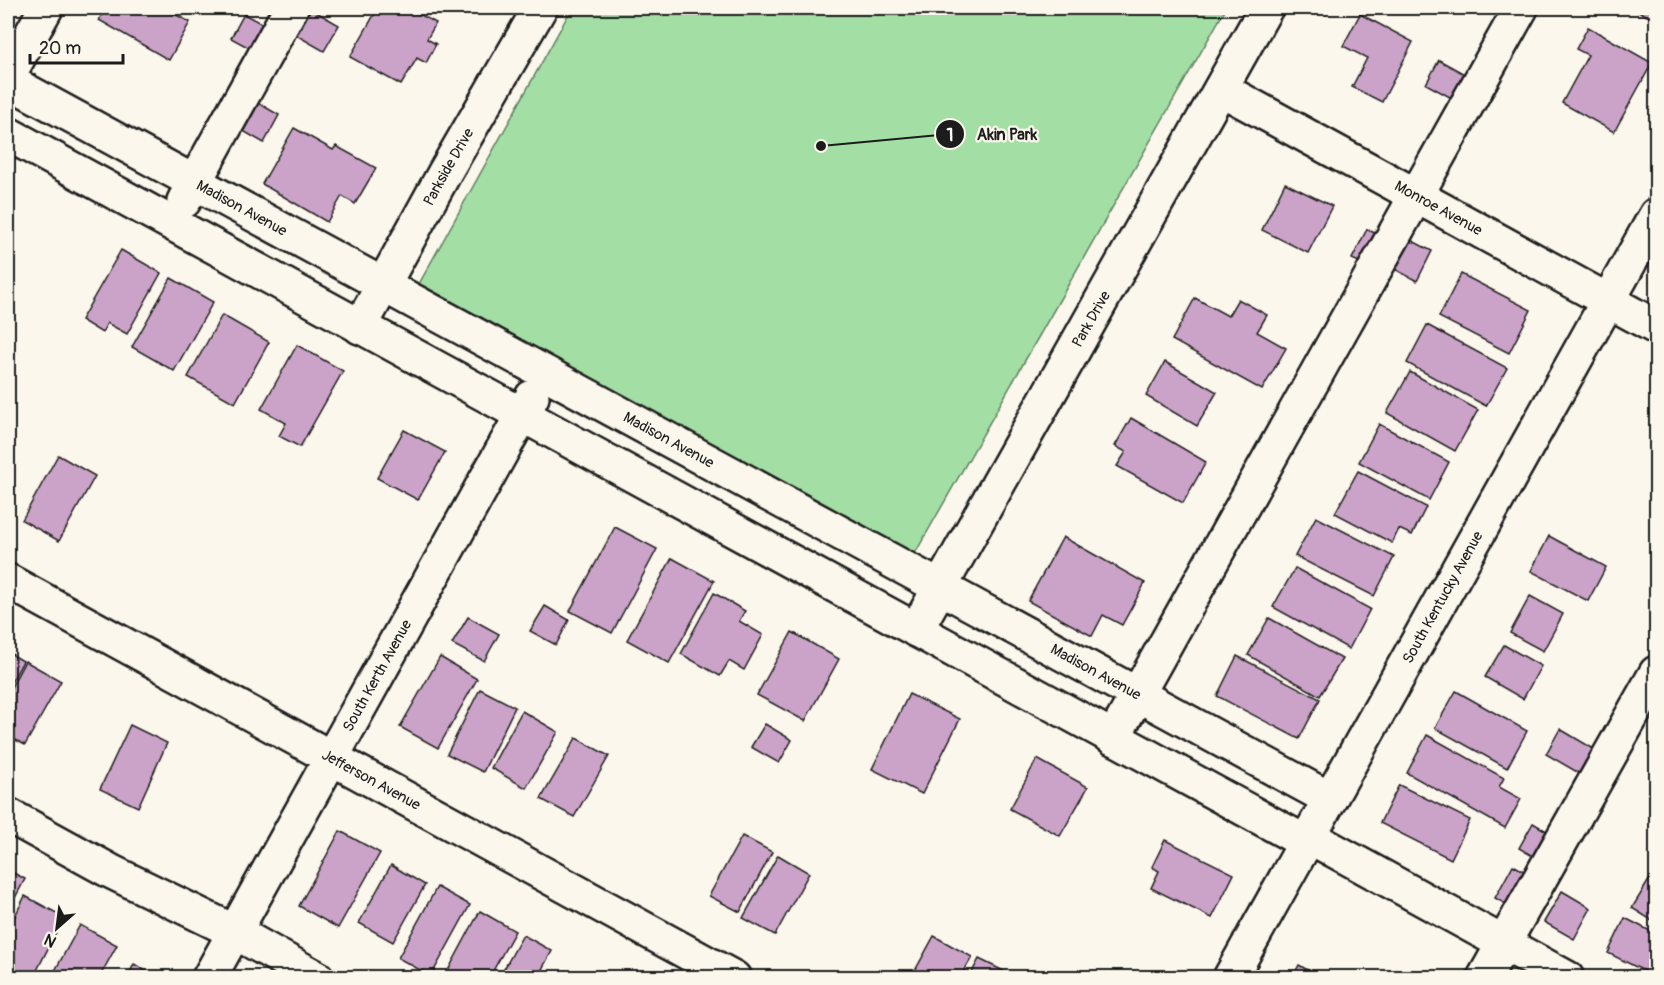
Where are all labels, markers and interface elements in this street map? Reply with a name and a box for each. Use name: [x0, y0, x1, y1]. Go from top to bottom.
scale bar: [30, 27, 123, 65]
text: 20 m: [39, 37, 81, 60]
callout: Akin Park: [935, 117, 1049, 151]
street label: Parkside Drive: [419, 124, 479, 209]
text: 1: [946, 124, 954, 147]
text: Akin Park: [977, 125, 1037, 145]
street label: Madison Avenue: [193, 176, 291, 241]
street label: Monroe Avenue: [1391, 177, 1486, 240]
street label: Park Drive: [1068, 287, 1115, 351]
street label: Madison Avenue: [620, 408, 718, 473]
street label: South Kentucky Avenue: [1398, 528, 1488, 667]
street label: South Kerth Avenue: [339, 616, 417, 735]
street label: Madison Avenue: [1047, 640, 1145, 705]
street label: Jefferson Avenue: [318, 745, 424, 815]
north arrow: [27, 898, 87, 958]
text: N: [41, 929, 60, 952]

